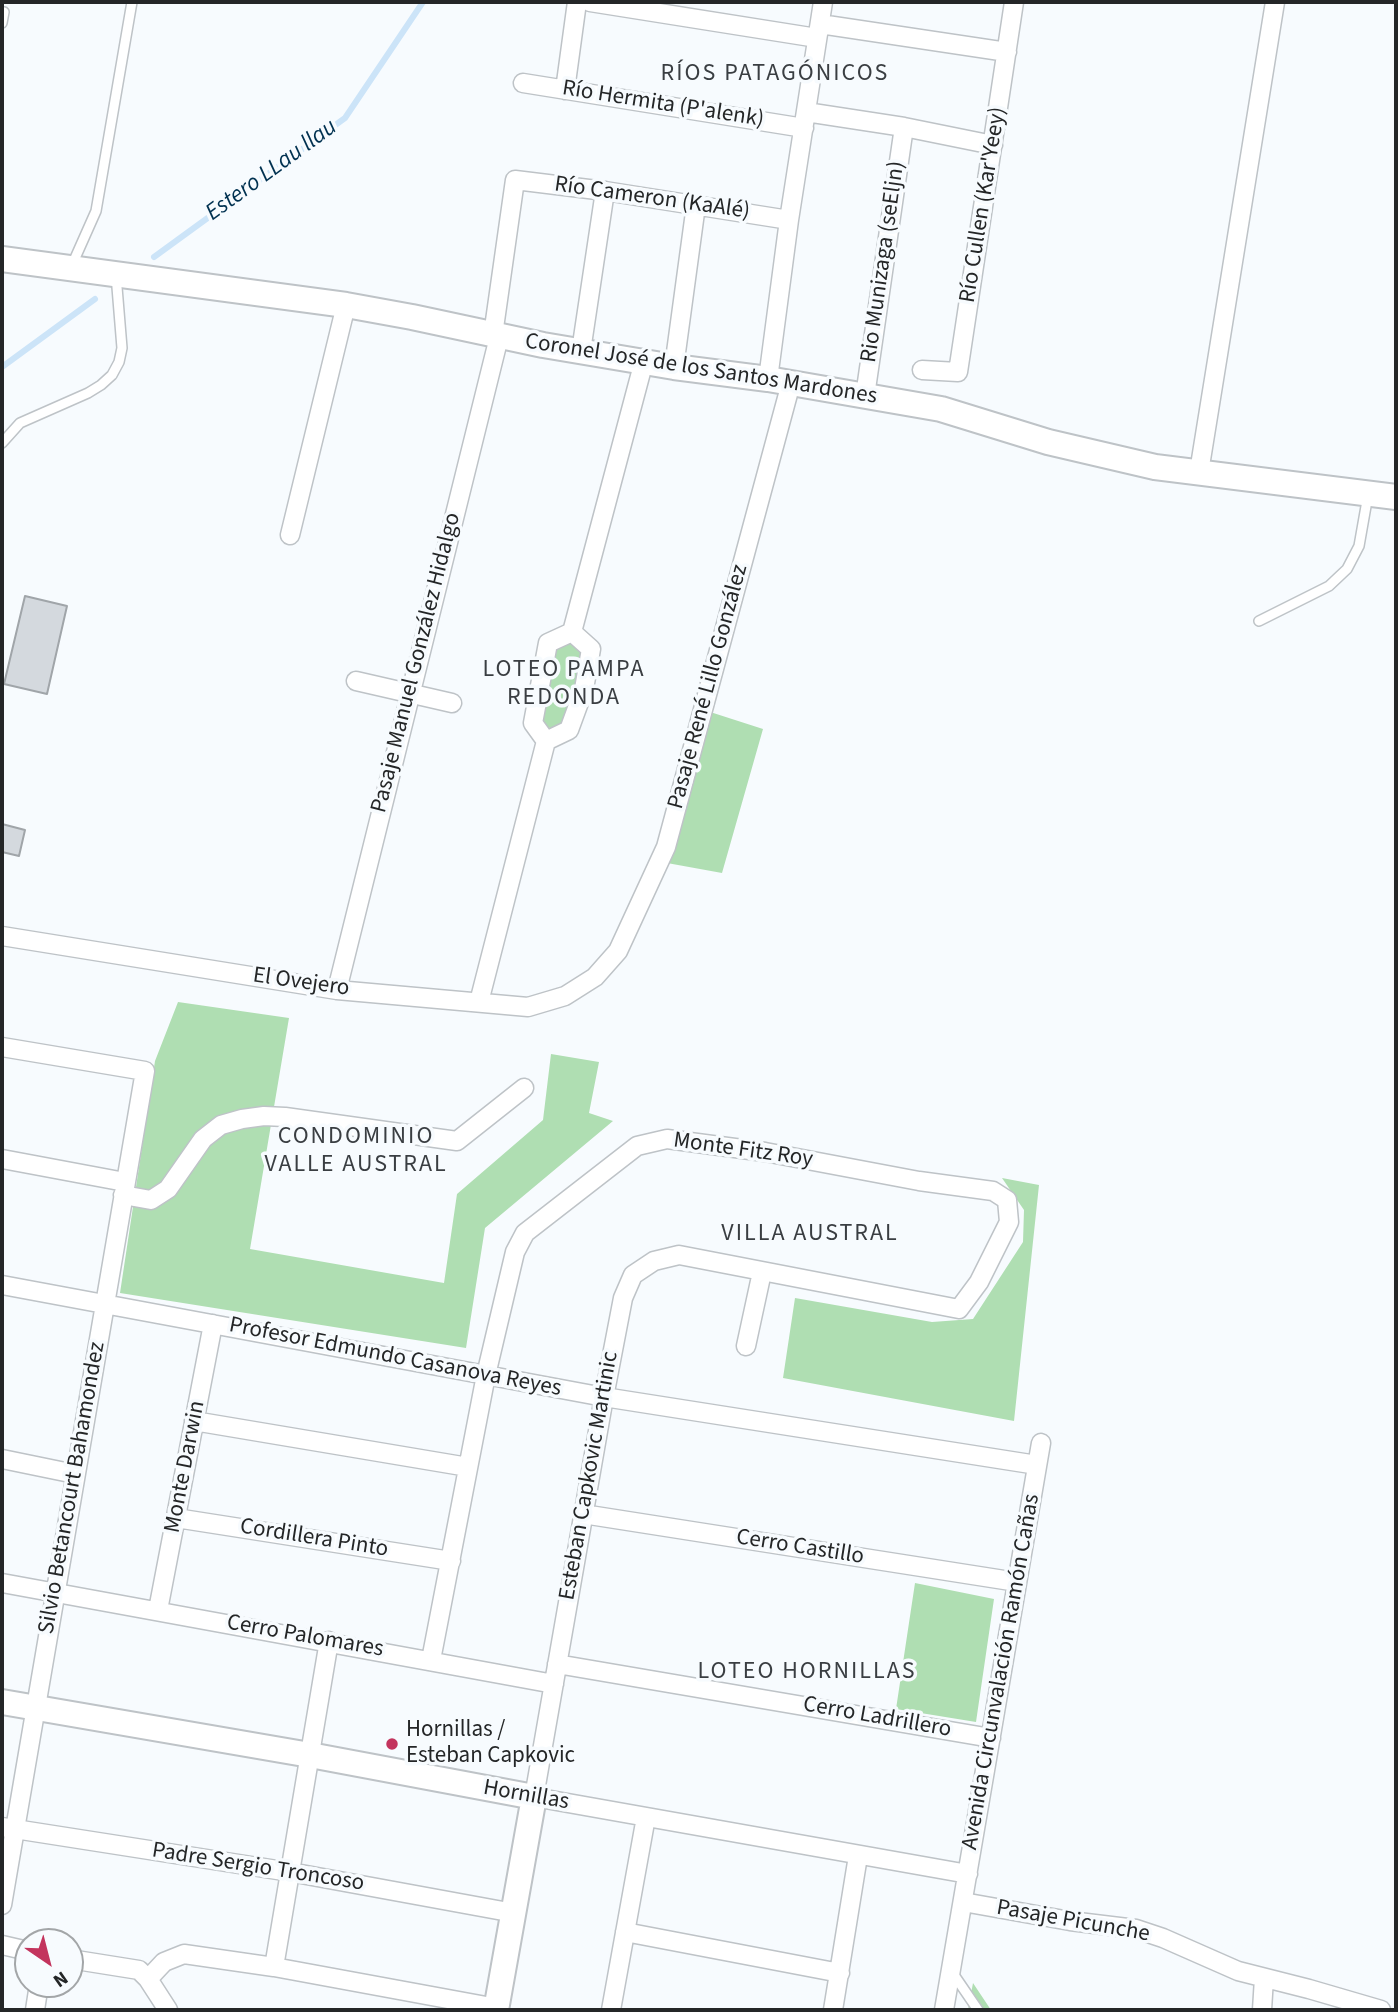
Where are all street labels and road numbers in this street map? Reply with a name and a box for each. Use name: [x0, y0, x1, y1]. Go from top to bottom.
street label: Río Hermita (P'alenk): [560, 75, 766, 135]
street label: Río Cullen (Kar'Yeey): [955, 105, 1013, 305]
street label: Rio Munizaga (seEljn): [856, 160, 912, 364]
street label: Río Cameron (KaAlé): [553, 172, 751, 226]
street label: Coronel José de los Santos Mardones: [523, 329, 879, 411]
street label: Pasaje Manuel González Hidalgo: [366, 510, 468, 816]
street label: Pasaje René Lillo González: [663, 562, 755, 812]
street label: El Ovejero: [251, 963, 351, 1003]
street label: Monte Fitz Roy: [672, 1128, 814, 1174]
street label: Profesor Edmundo Casanova Reyes: [227, 1312, 563, 1404]
street label: Silvio Betancourt Bahamondez: [34, 1340, 112, 1636]
street label: Esteban Capkovic Martinic: [555, 1349, 625, 1603]
street label: Monte Darwin: [160, 1399, 212, 1535]
street label: Avenida Circunvalación Ramón Cañas: [957, 1492, 1047, 1852]
street label: Cordillera Pinto: [238, 1514, 390, 1564]
street label: Cerro Castillo: [734, 1524, 866, 1572]
street label: Cerro Palomares: [224, 1610, 386, 1664]
street label: Cerro Ladrillero: [801, 1691, 953, 1745]
street label: Hornillas: [481, 1775, 571, 1817]
street label: Padre Sergio Troncoso: [150, 1838, 366, 1898]
street label: Pasaje Picunche: [994, 1895, 1152, 1949]

